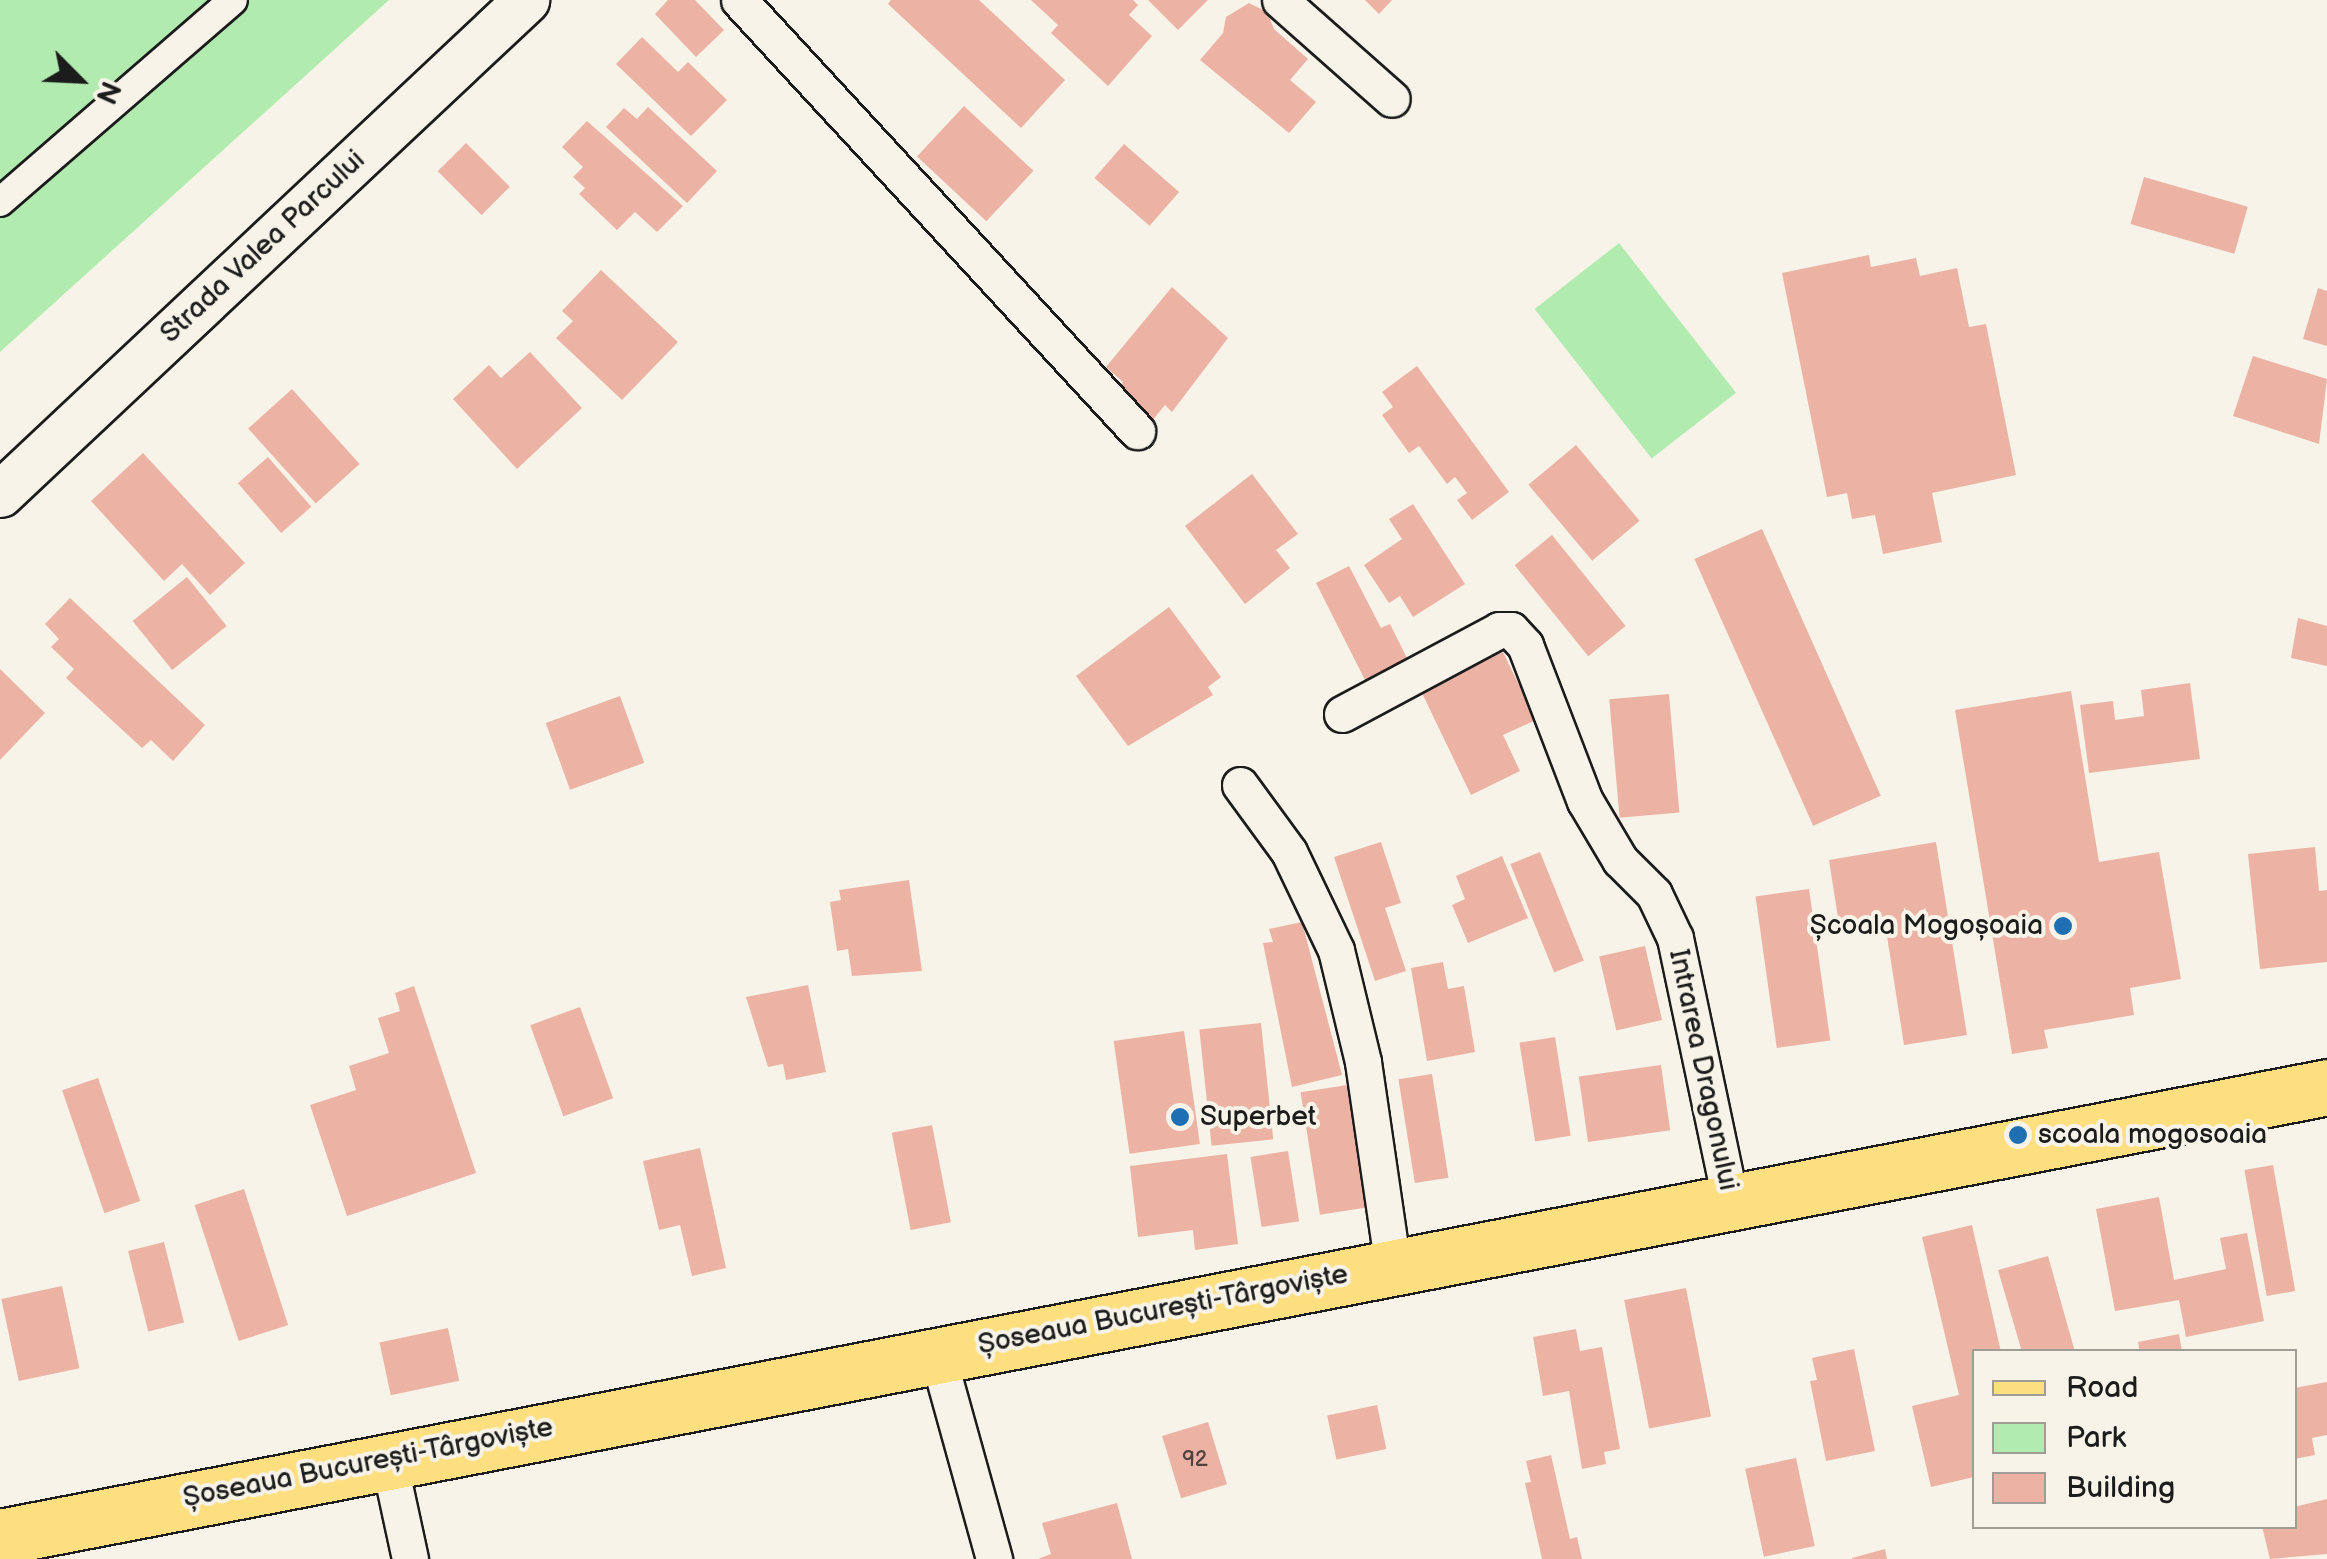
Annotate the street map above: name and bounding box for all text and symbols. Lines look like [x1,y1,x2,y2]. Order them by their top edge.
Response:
north arrow [30,30,130,130]
text: N [89,76,127,109]
street label: Strada Valea Parcului [153,143,373,351]
place label: Școala Mogoșoaia [1810,909,2043,943]
marker: Școala Mogoșoaia [2052,915,2074,937]
street label: Intrarea Dragonului [1661,946,1745,1194]
place label: Superbet [1200,1100,1316,1134]
marker: Superbet [1169,1106,1191,1128]
place label: scoala mogosoaia [2038,1118,2267,1152]
marker: scoala mogosoaia [2007,1124,2029,1146]
street label: Șoseaua București-Târgoviște [975,1258,1351,1362]
legend [1972,1349,2297,1529]
text: Road [2066,1370,2139,1406]
street label: Șoseaua București-Târgoviște [180,1411,556,1515]
text: Park [2066,1420,2126,1456]
house number: 92 [1182,1447,1208,1473]
text: Building [2066,1470,2175,1506]

